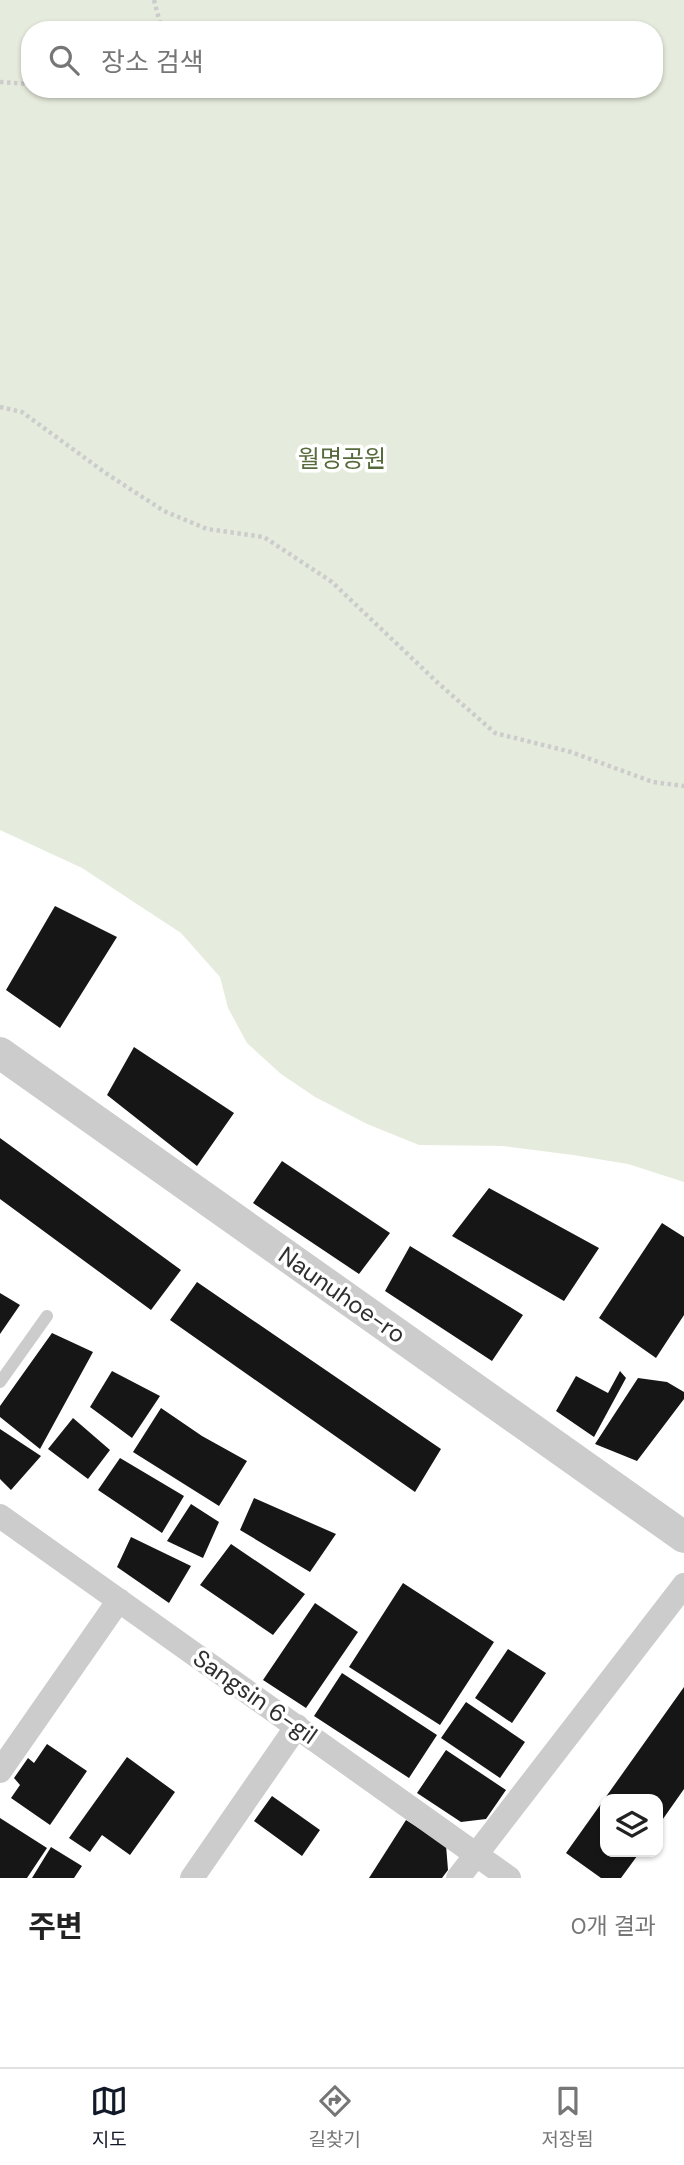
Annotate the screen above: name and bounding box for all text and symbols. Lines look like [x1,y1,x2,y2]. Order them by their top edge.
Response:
search box [21,21,663,98]
icon: search [45,41,83,79]
text: 장소 검색 [101,45,204,79]
park label: 월명공원 [298,443,386,474]
street label: Naunuhoe-ro [273,1239,412,1350]
street label: Sangsin 6-gil [187,1642,323,1751]
map controls [600,1794,663,1857]
button: layers [600,1794,663,1857]
text: 주변 [28,1907,83,1946]
text: 0개 결과 [571,1911,656,1941]
tab: 지도 [90,2082,128,2152]
tab: 길찾기 [309,2082,361,2152]
tab: 저장됨 [541,2082,594,2152]

